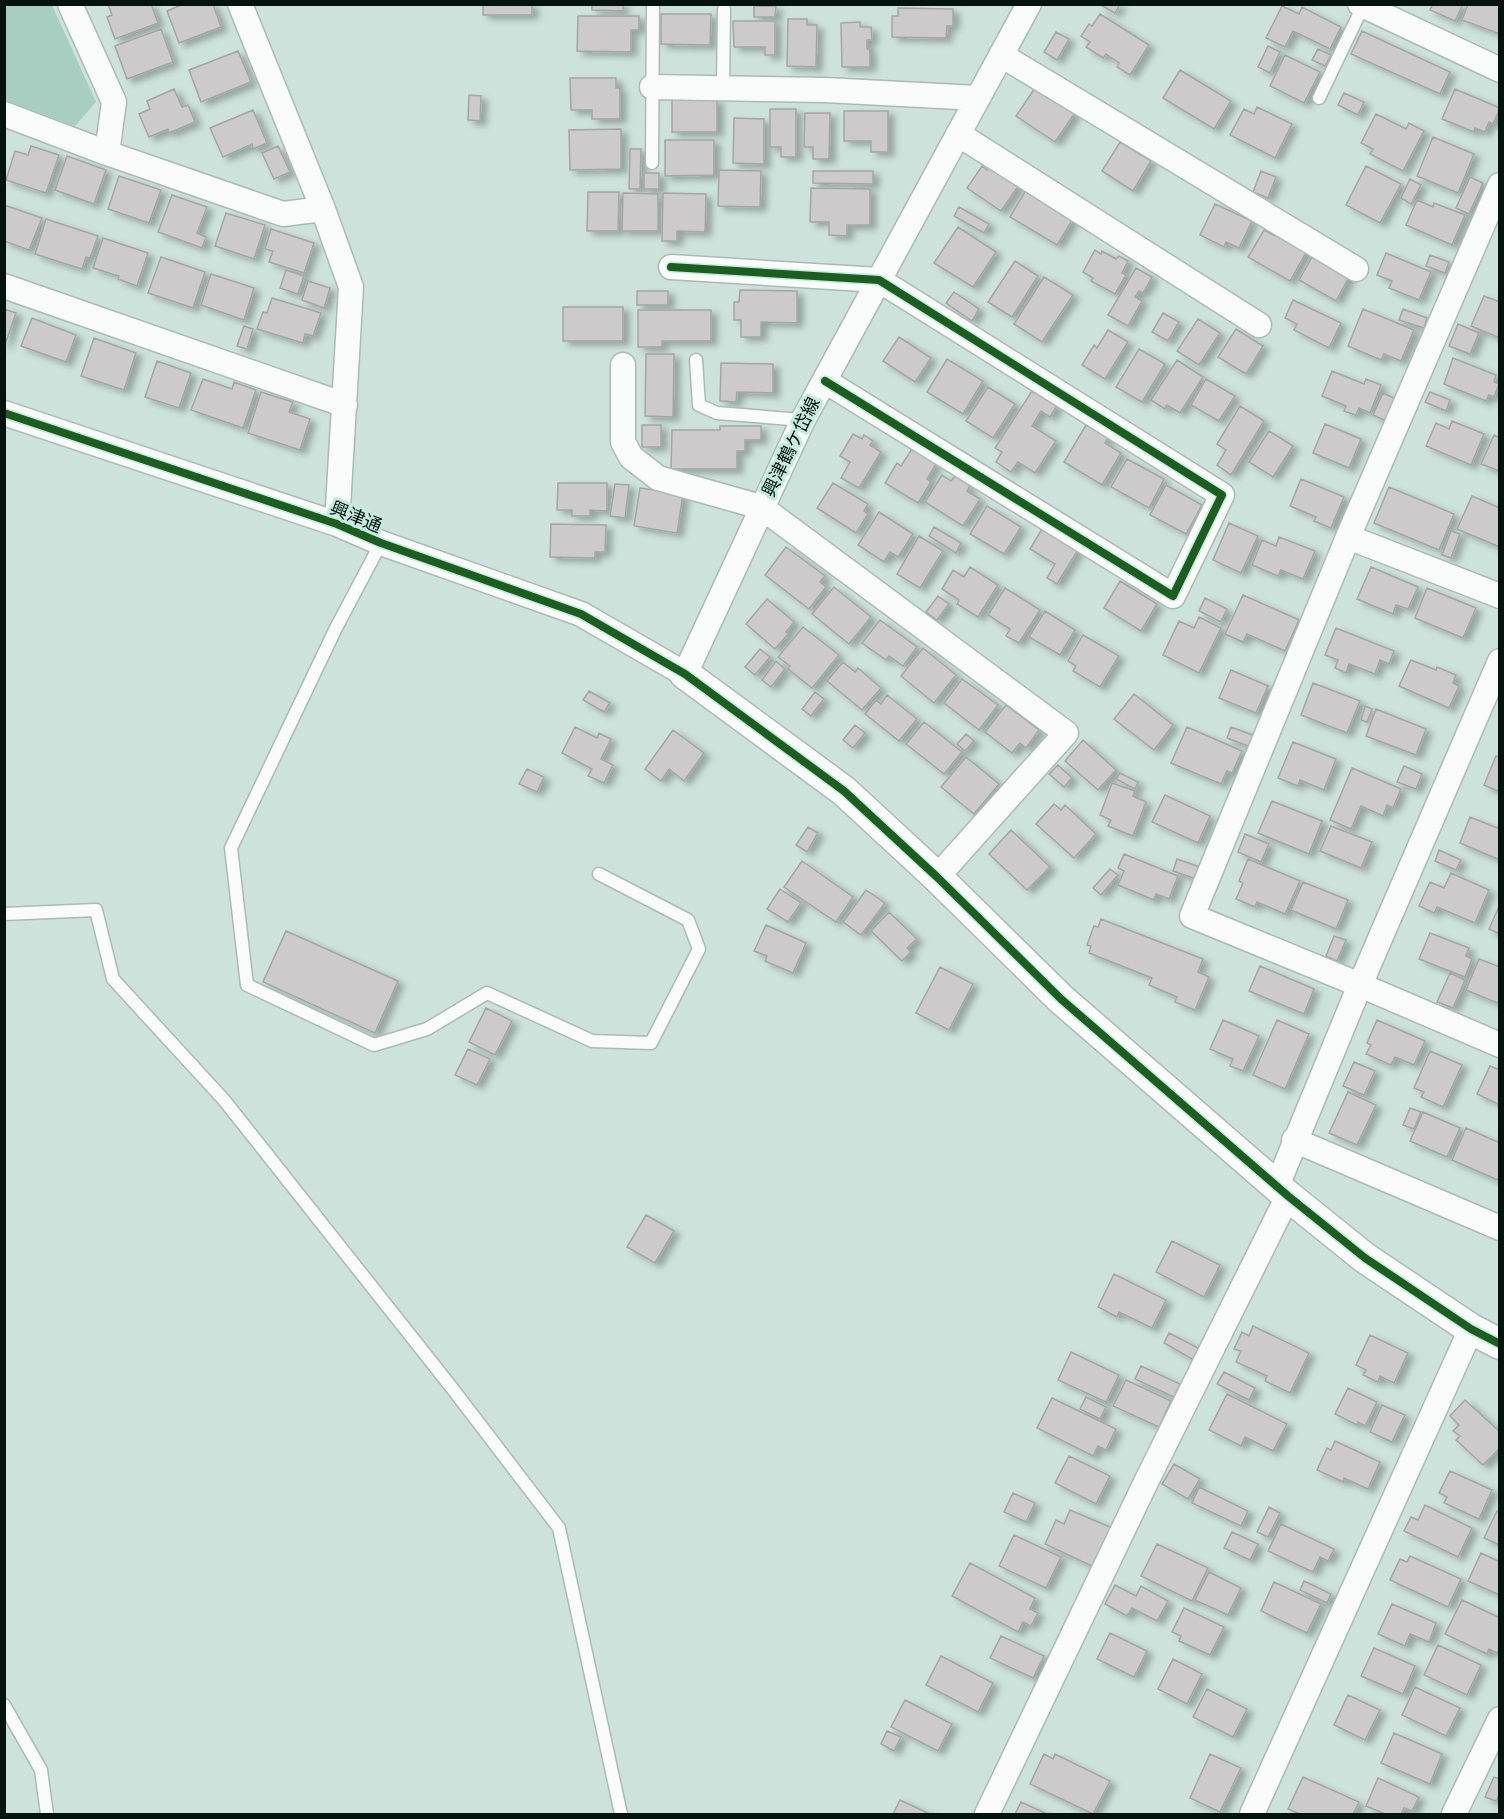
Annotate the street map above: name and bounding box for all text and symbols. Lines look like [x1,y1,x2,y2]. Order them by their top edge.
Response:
street label: 興津鶴ケ岱線 [754,392,825,501]
street label: 興津通 [326,493,387,538]

